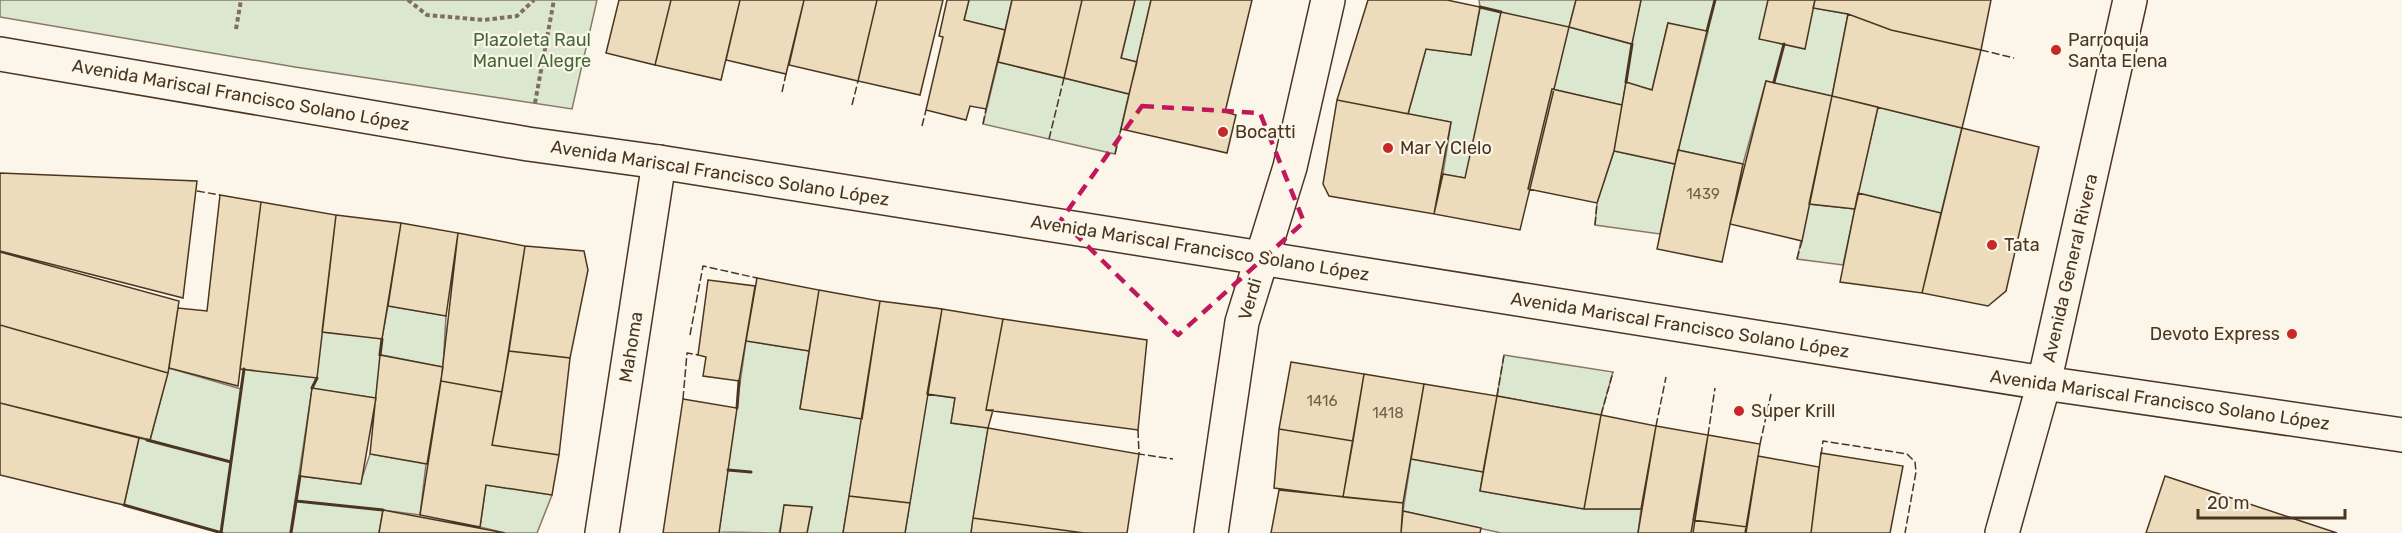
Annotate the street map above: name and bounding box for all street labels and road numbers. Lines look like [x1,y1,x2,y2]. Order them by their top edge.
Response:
street label: Avenida Mariscal Francisco Solano López [70,54,412,136]
street label: Avenida Mariscal Francisco Solano López [549,135,891,211]
street label: Avenida General Rivera [2038,172,2102,364]
street label: Avenida Mariscal Francisco Solano López [1029,210,1371,286]
street label: Verdi [1234,275,1266,323]
street label: Avenida Mariscal Francisco Solano López [1509,287,1851,363]
street label: Mahoma [615,310,647,384]
street label: Avenida Mariscal Francisco Solano López [1989,365,2331,435]

